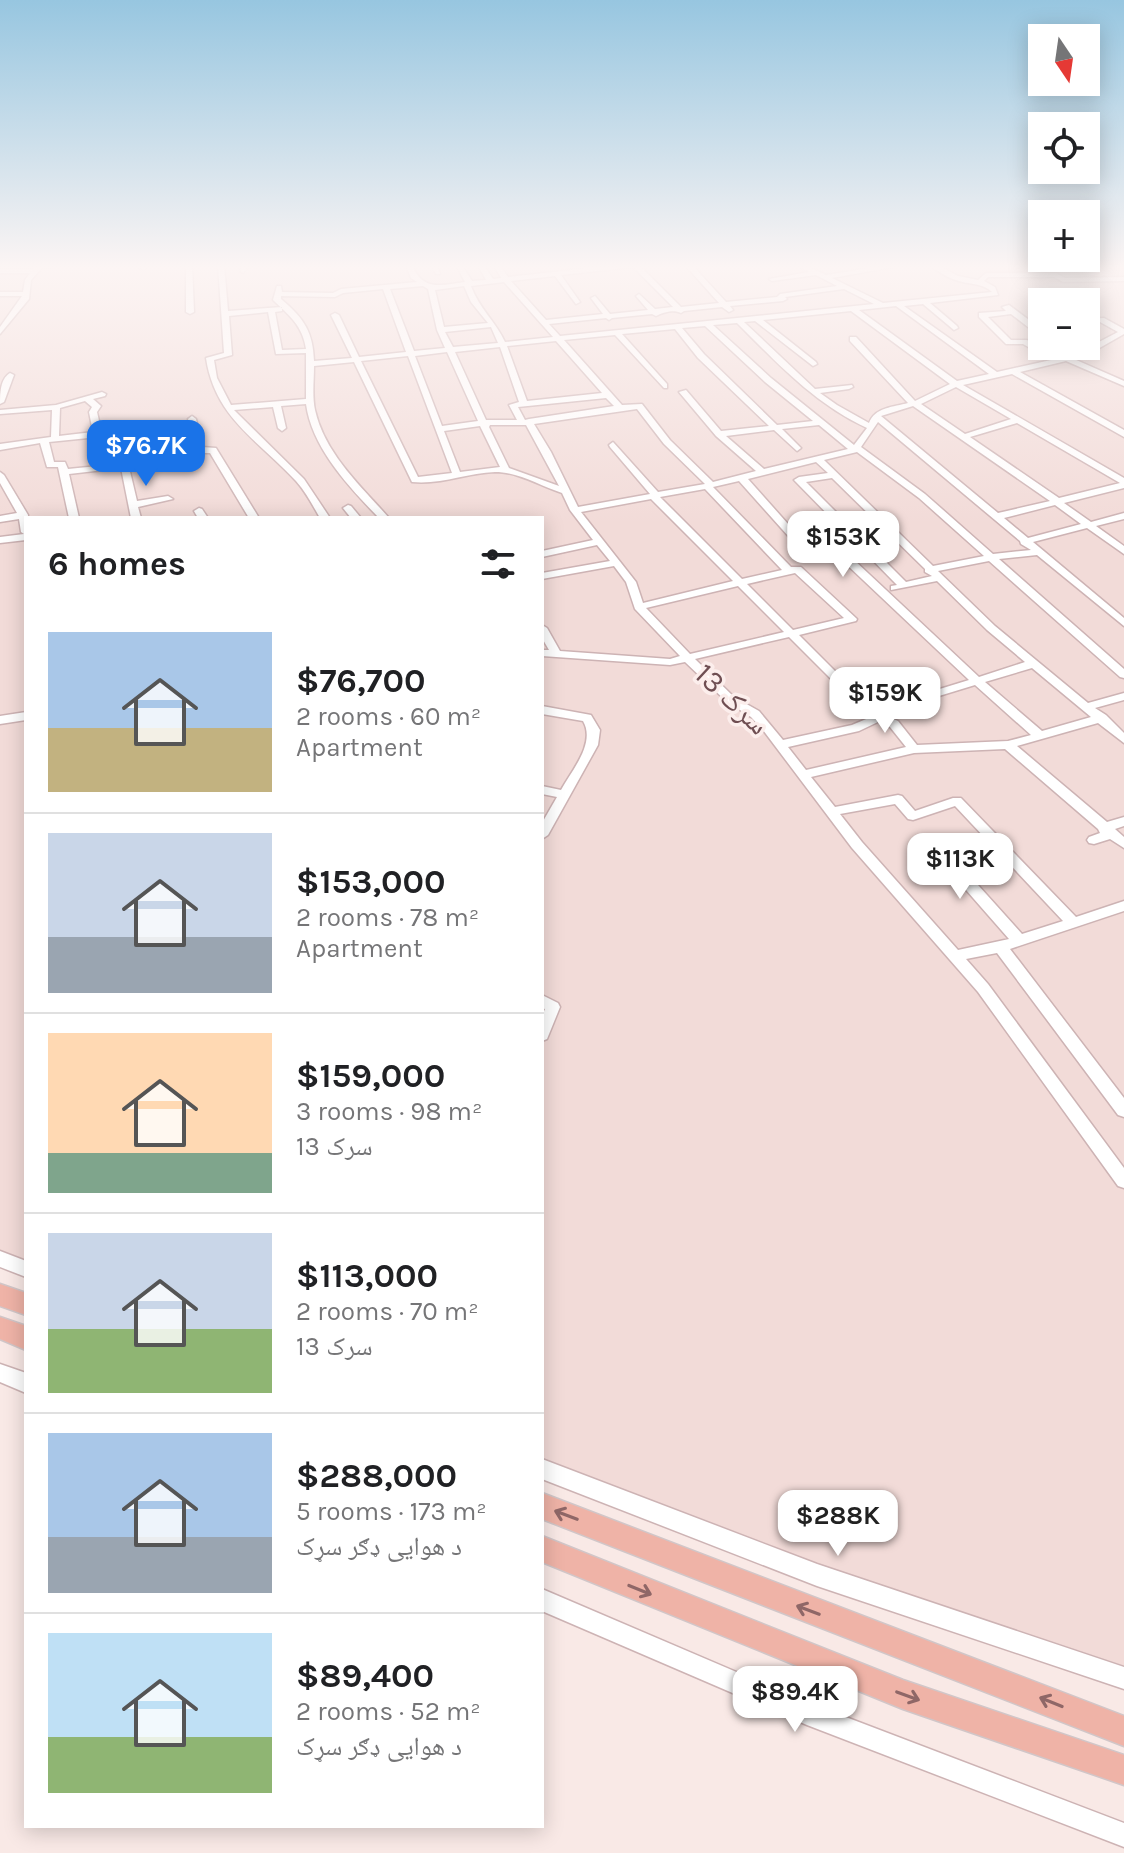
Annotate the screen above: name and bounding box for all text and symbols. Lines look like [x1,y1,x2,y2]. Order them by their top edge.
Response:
north arrow [1028,24,1100,96]
map controls [1028,24,1100,360]
button: locate [1028,112,1100,184]
button: + [1028,200,1100,272]
button: − [1028,288,1100,360]
pin: $76.7K [81,420,211,488]
text: $76.7K [105,430,187,461]
pin: $153K [787,511,899,579]
text: $153K [805,521,881,552]
icon: filters [476,542,520,586]
text: 6 homes [48,544,186,584]
street label: سرک 13 [687,656,777,742]
text: $76,700 [296,661,426,701]
icon: home [112,664,208,760]
pin: $159K [829,667,941,735]
text: $159K [847,677,923,708]
text: 2 rooms · 60 m² [296,701,481,732]
text: Apartment [296,732,423,763]
pin: $113K [904,833,1016,901]
text: $113K [925,843,995,874]
text: $153,000 [296,862,446,902]
icon: home [112,865,208,961]
text: 2 rooms · 78 m² [296,902,479,933]
text: Apartment [296,933,423,964]
text: $159,000 [296,1056,445,1096]
icon: home [112,1065,208,1161]
text: 3 rooms · 98 m² [296,1096,482,1127]
text: سرک 13 [296,1131,373,1162]
text: $113,000 [296,1256,438,1296]
icon: home [112,1265,208,1361]
text: 2 rooms · 70 m² [296,1296,479,1327]
text: سرک 13 [296,1331,373,1362]
text: $288,000 [296,1456,457,1496]
icon: home [112,1465,208,1561]
pin: $288K [782,1490,894,1558]
text: 5 rooms · 173 m² [296,1496,487,1527]
text: $288K [796,1500,880,1531]
one-way arrow [554,1507,579,1521]
text: د هوایی ډګر سړک [296,1531,462,1562]
one-way arrow [627,1583,652,1598]
one-way arrow [796,1602,821,1616]
text: $89,400 [296,1656,434,1696]
icon: home [112,1665,208,1761]
pin: $89.4K [730,1666,860,1734]
text: $89.4K [751,1676,839,1707]
one-way arrow [895,1689,920,1704]
one-way arrow [1039,1694,1064,1708]
text: 2 rooms · 52 m² [296,1696,481,1727]
text: د هوایی ډګر سړک [296,1731,462,1762]

